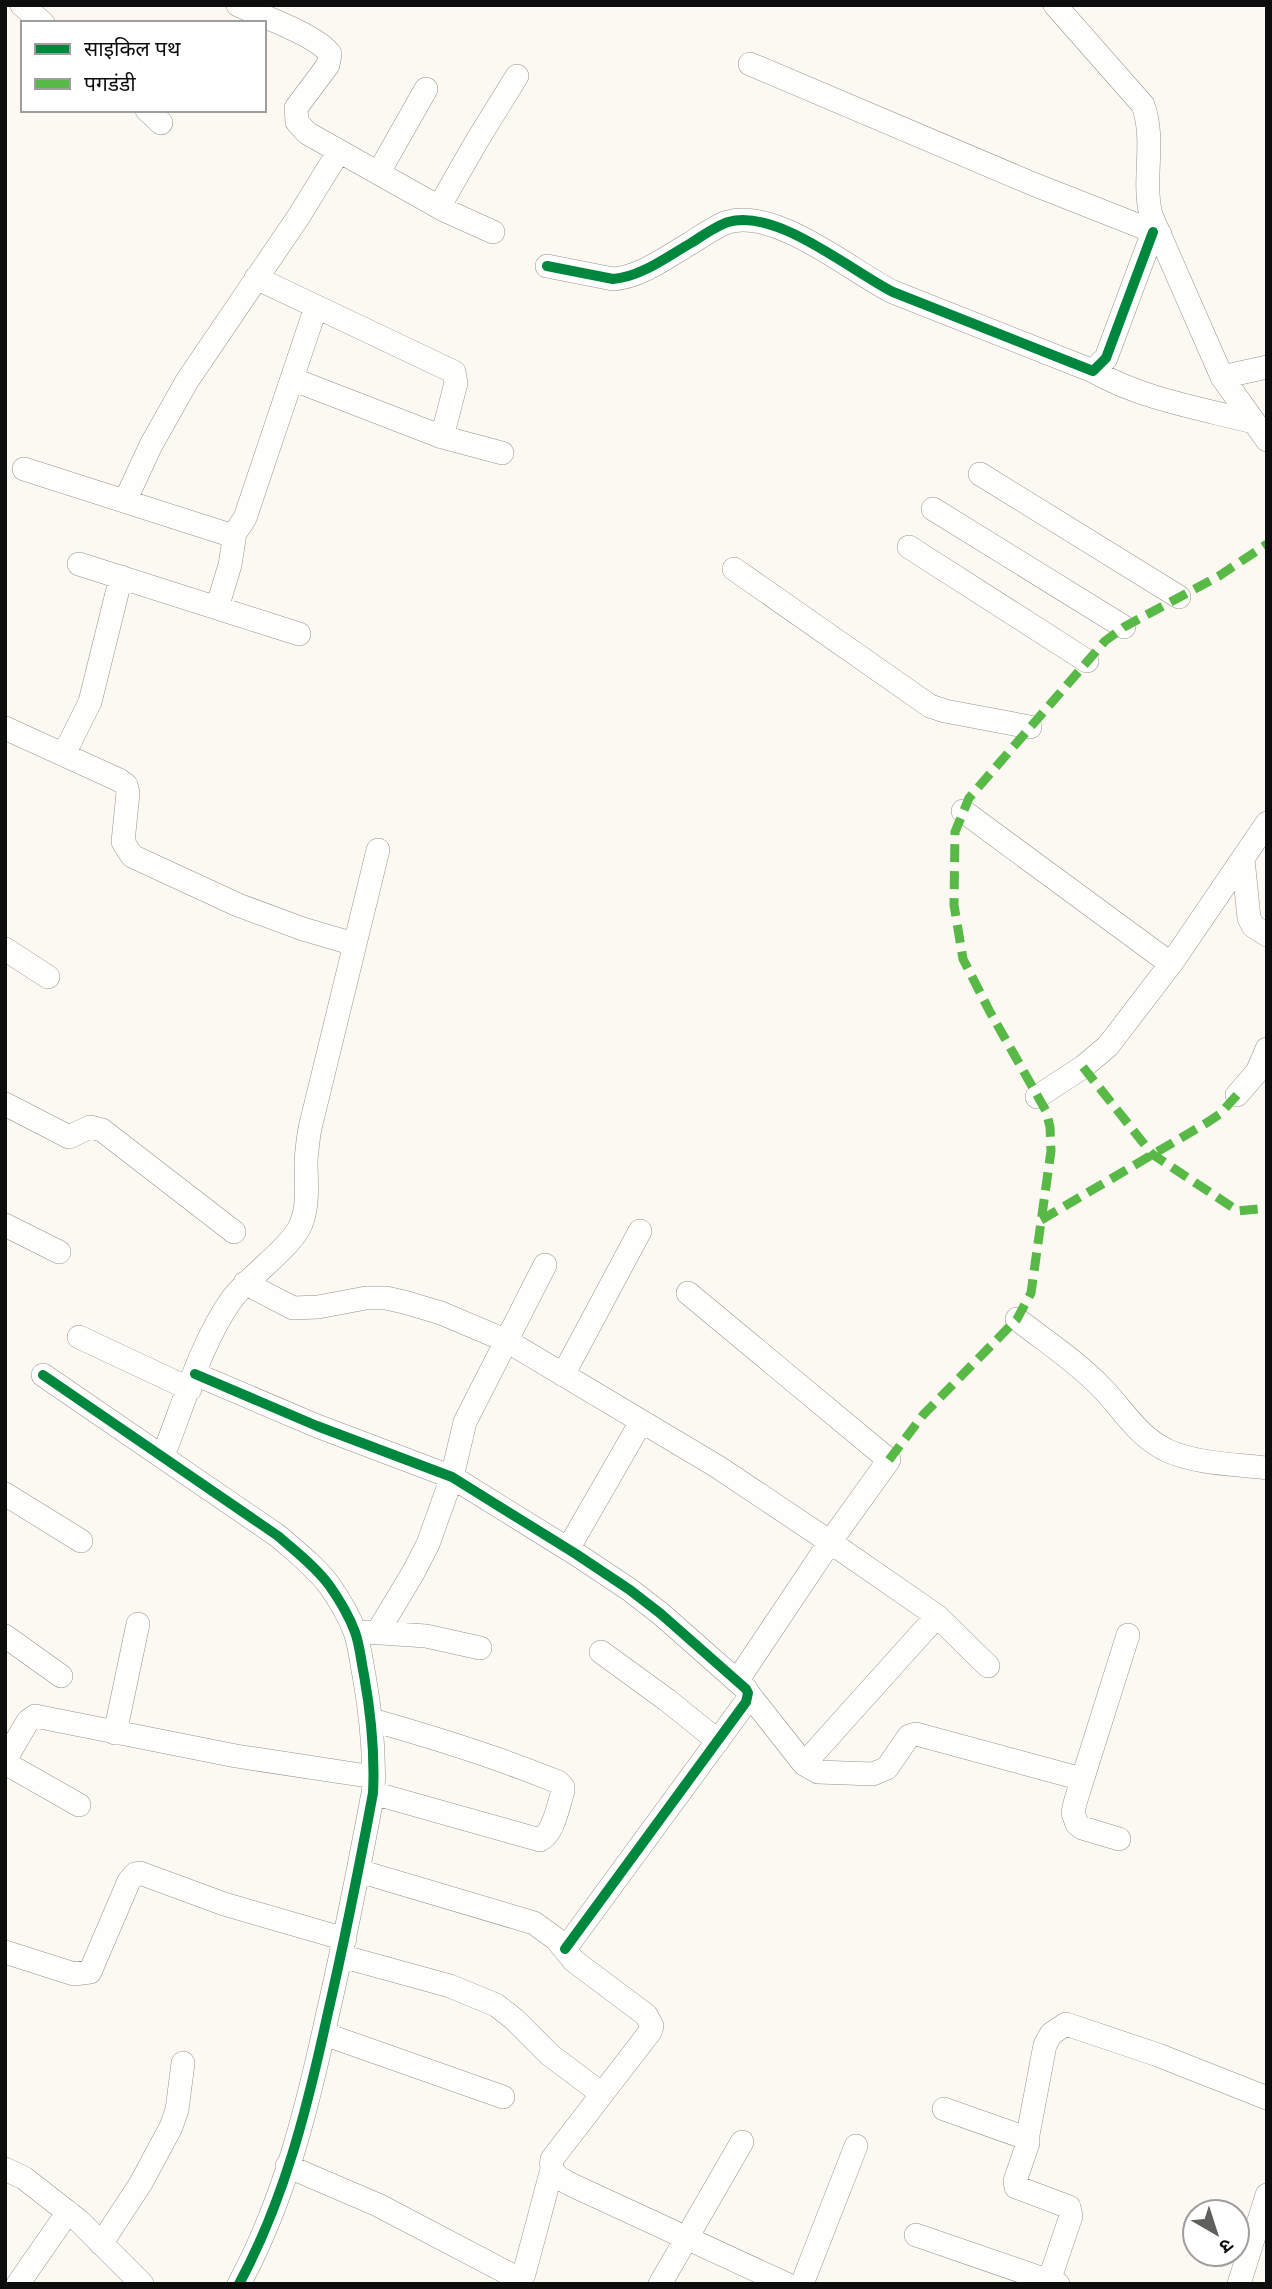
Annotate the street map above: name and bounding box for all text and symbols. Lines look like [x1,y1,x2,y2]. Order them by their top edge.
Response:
legend [21,21,266,112]
text: साइकिल पथ [84,37,181,61]
text: पगडंडी [84,72,136,96]
north arrow [1181,2198,1251,2268]
text: उ [1215,2234,1237,2258]

